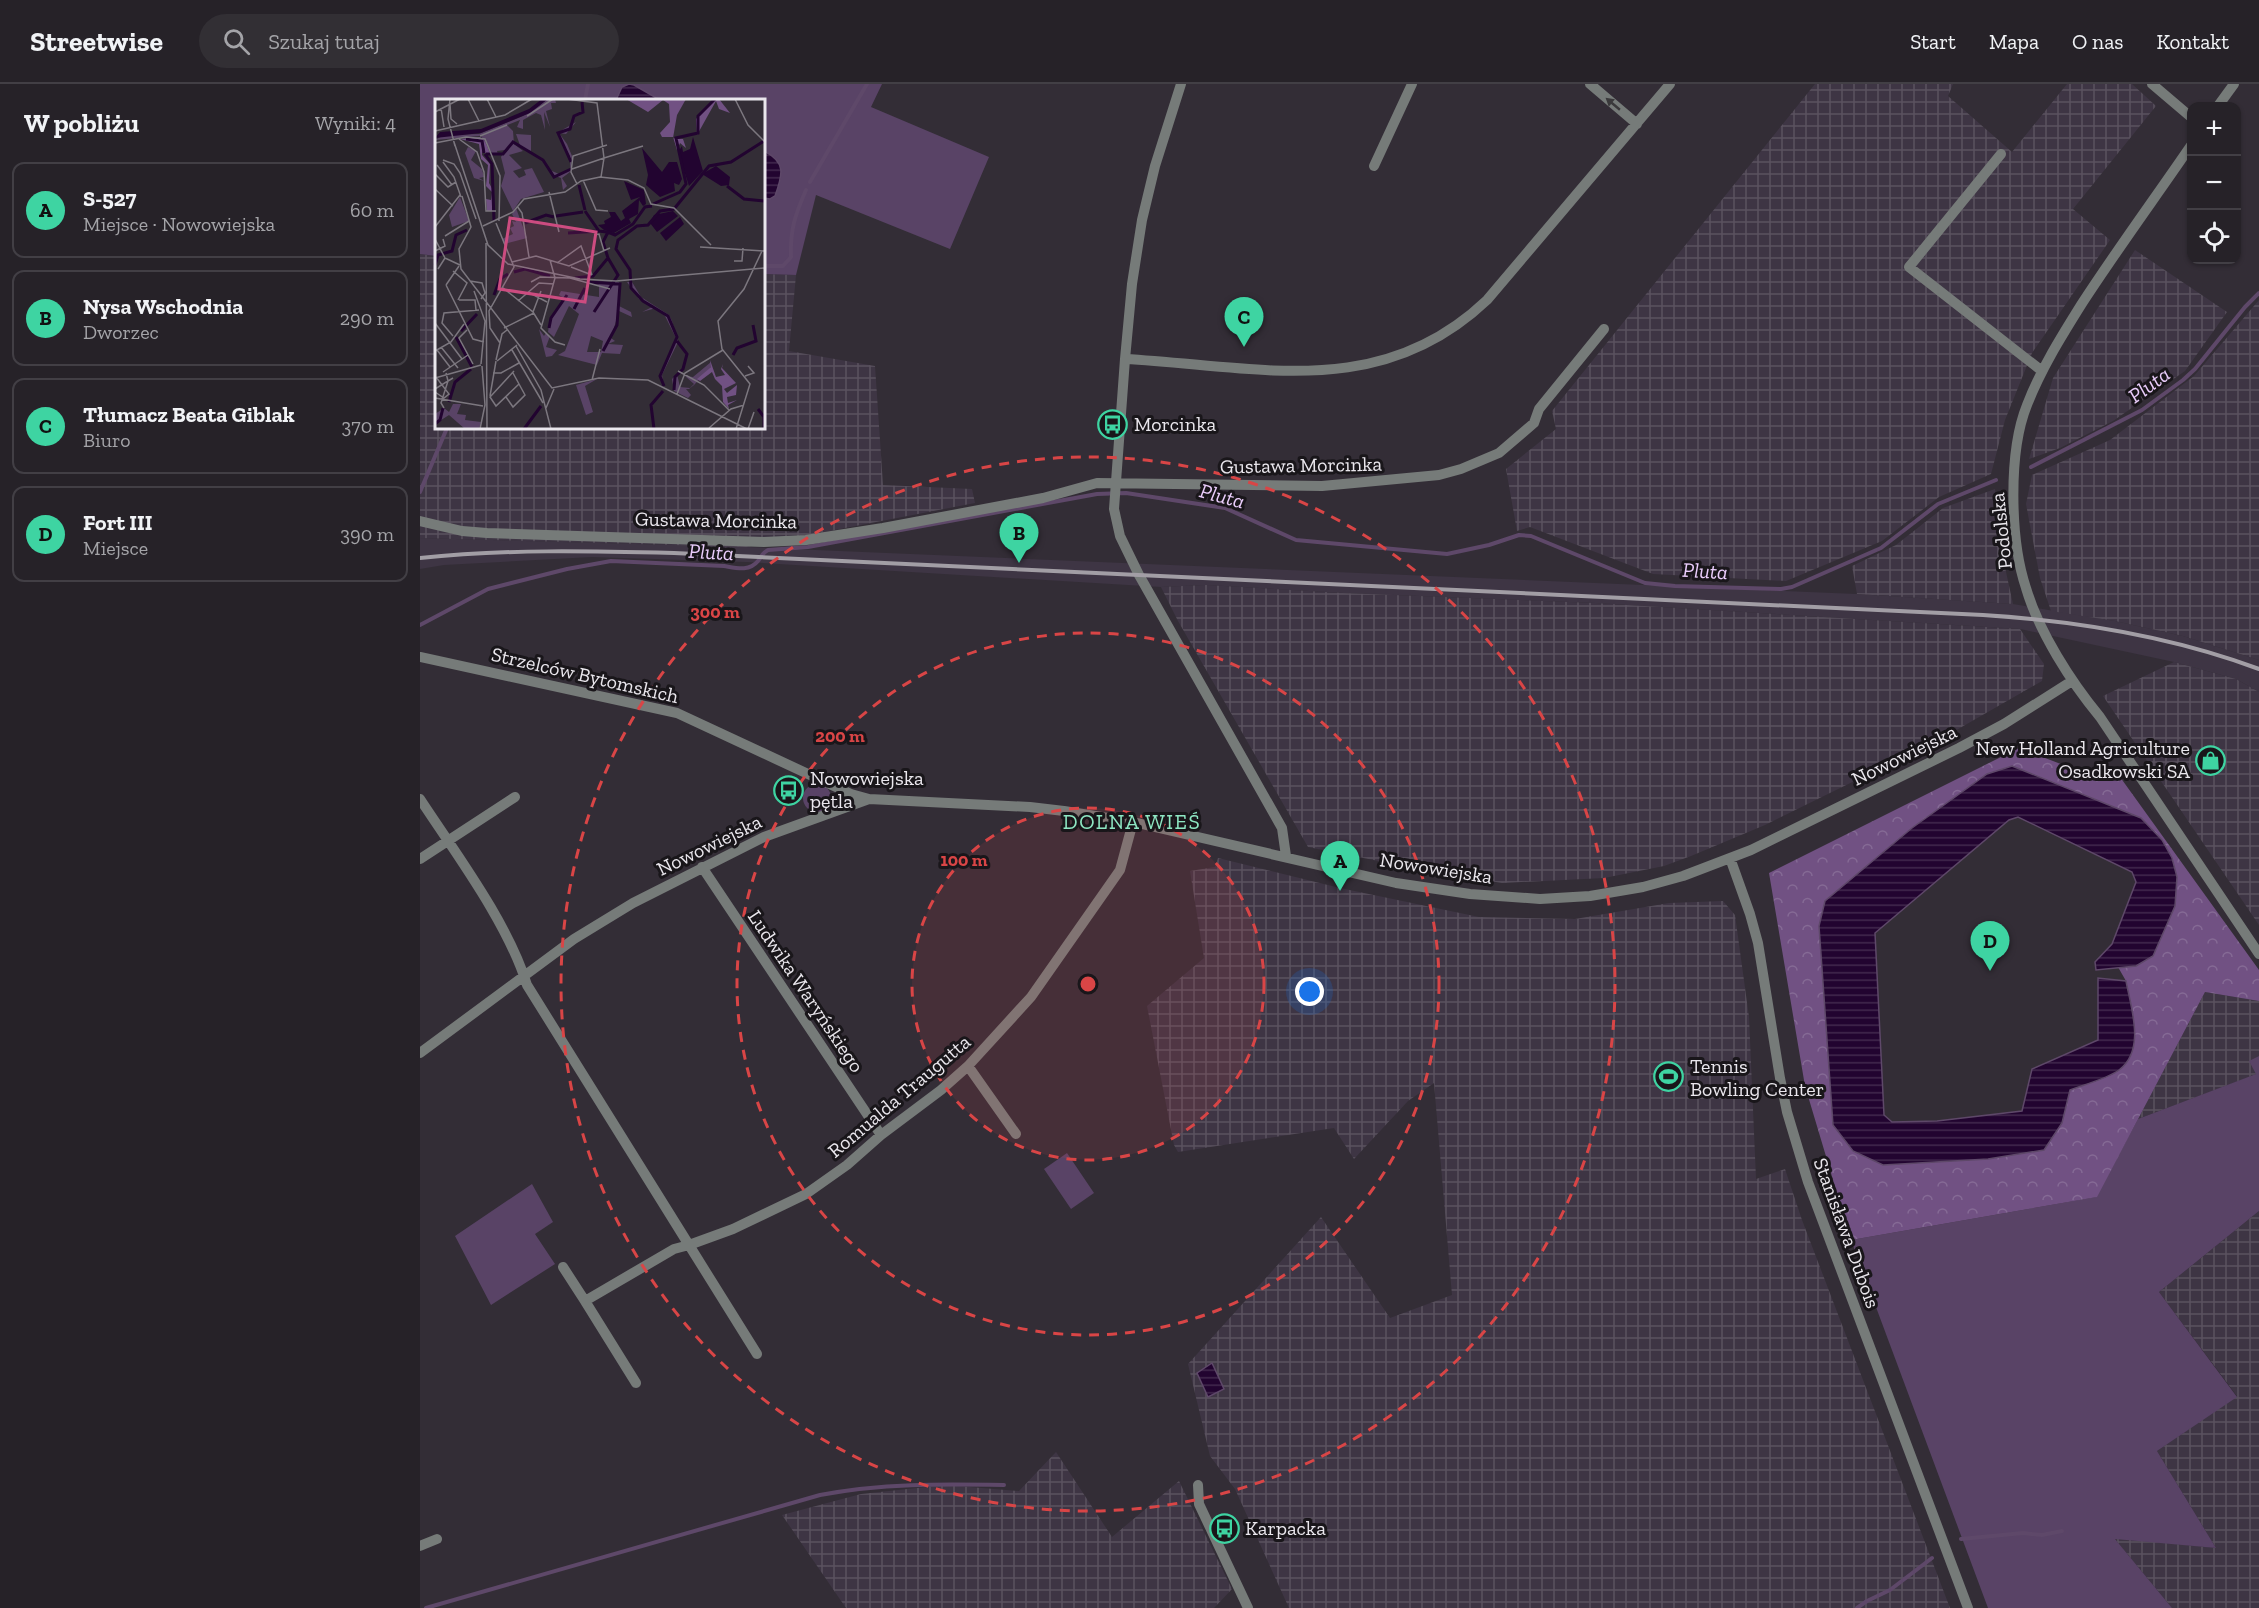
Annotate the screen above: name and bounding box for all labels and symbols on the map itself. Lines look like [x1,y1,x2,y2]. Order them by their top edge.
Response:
one-way arrow [1606,98,1621,111]
inset map [435,99,765,429]
pin: C [1224,298,1264,347]
water label: Pluta [2123,361,2174,408]
bus stop icon: Morcinka [1097,408,1129,440]
place label: Morcinka [1134,412,1217,436]
street label: Gustawa Morcinka [1220,452,1383,478]
water label: Pluta [1197,478,1247,513]
street label: Podolska [1985,491,2017,570]
street label: Gustawa Morcinka [635,507,798,533]
pin: B [1000,514,1038,563]
water label: Pluta [688,538,734,565]
water label: Pluta [1682,557,1728,584]
text: 300 m [690,601,740,623]
street label: Strzelców Bytomskich [489,642,682,708]
street label: Nowowiejska [1848,719,1961,791]
text: 200 m [815,725,865,747]
place label: New Holland Agriculture Osadkowski SA [1976,736,2191,783]
shop icon: New Holland Agriculture Osadkowski SA [2195,744,2227,776]
place label: Nowowiejska pętla [810,766,924,813]
bus stop icon: Nowowiejska pętla [773,774,805,806]
street label: Nowowiejska [653,809,766,881]
district label: DOLNA WIEŚ [1063,809,1201,834]
pin: A [1320,842,1360,891]
street label: Nowowiejska [1378,847,1494,889]
text: 100 m [940,849,988,871]
street label: Ludwika Waryńskiego [743,905,869,1077]
pin: D [1970,922,2010,971]
centre of rings [1078,974,1098,994]
your location [1295,977,1324,1006]
street label: Romualda Traugutta [823,1029,975,1163]
place label: Tennis Bowling Center [1690,1054,1824,1101]
sports icon: Tennis Bowling Center [1653,1061,1685,1093]
street label: Stanisława Dubois [1809,1154,1885,1312]
bus stop icon: Karpacka [1208,1512,1240,1544]
place label: Karpacka [1245,1516,1326,1540]

